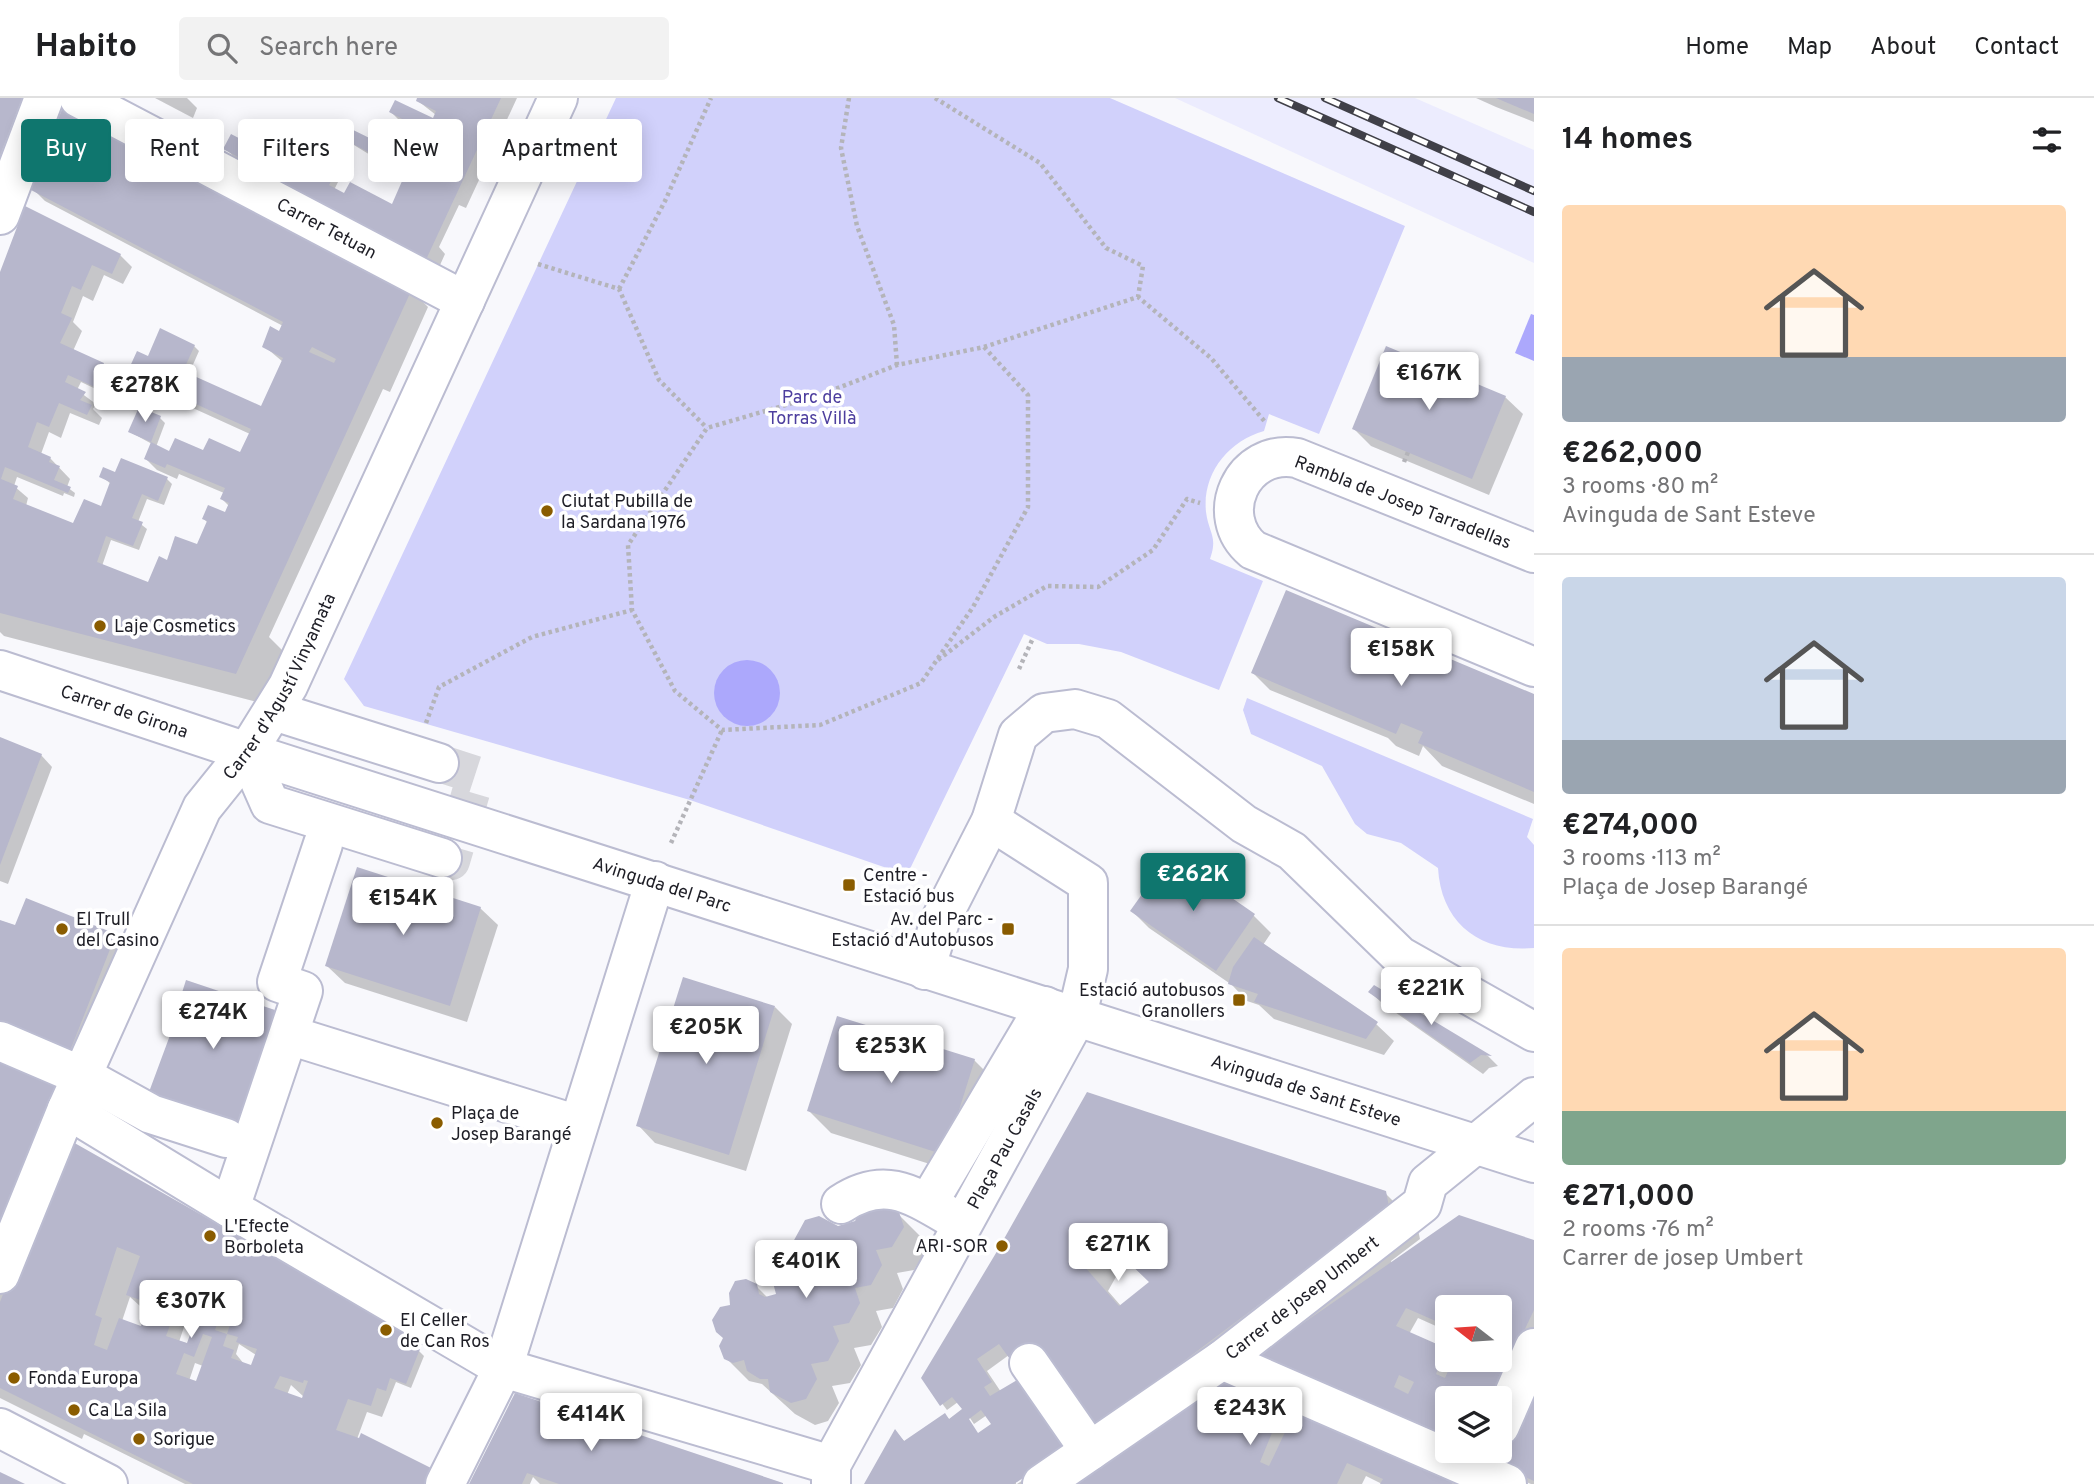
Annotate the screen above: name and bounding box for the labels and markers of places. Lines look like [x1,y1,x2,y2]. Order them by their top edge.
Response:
pin: €167K [1380,352,1478,412]
pin: €278K [96,364,194,424]
place label: Ciutat Pubilla de la Sardana 1976 [561,491,693,535]
marker: Ciutat Pubilla de la Sardana 1976 [539,503,555,519]
place label: Laje Cosmetics [114,616,236,639]
marker: Laje Cosmetics [92,618,108,634]
pin: €158K [1352,628,1450,688]
pin: €262K [1144,854,1242,913]
place label: Centre - Estació bus [863,865,955,909]
marker: Centre - Estació bus [841,877,857,893]
pin: €154K [354,878,452,937]
place label: El Trull del Casino [76,909,159,953]
place label: Av. del Parc - Estació d'Autobusos [831,909,994,953]
marker: El Trull del Casino [54,921,70,937]
marker: Av. del Parc - Estació d'Autobusos [1000,921,1016,937]
pin: €221K [1382,968,1480,1027]
place label: Estació autobusos Granollers [1079,980,1225,1024]
pin: €274K [164,992,262,1051]
marker: Estació autobusos Granollers [1231,992,1247,1008]
pin: €205K [657,1006,755,1066]
pin: €253K [842,1026,940,1085]
place label: Plaça de Josep Barangé [451,1103,571,1147]
marker: Plaça de Josep Barangé [429,1115,445,1131]
place label: L'Efecte Borboleta [224,1216,304,1260]
pin: €271K [1069,1224,1167,1283]
marker: L'Efecte Borboleta [202,1228,218,1244]
place label: ARI-SOR [916,1236,988,1259]
marker: ARI-SOR [994,1238,1010,1254]
pin: €401K [757,1240,855,1300]
pin: €307K [142,1280,240,1340]
place label: El Celler de Can Ros [400,1310,490,1354]
marker: El Celler de Can Ros [378,1322,394,1338]
place label: Fonda Europa [28,1368,138,1391]
marker: Fonda Europa [6,1370,22,1386]
pin: €243K [1201,1388,1299,1447]
pin: €414K [542,1394,640,1453]
place label: Ca La Sila [88,1400,167,1423]
marker: Ca La Sila [66,1402,82,1418]
place label: Sorigue [153,1429,215,1452]
marker: Sorigue [131,1431,147,1447]

